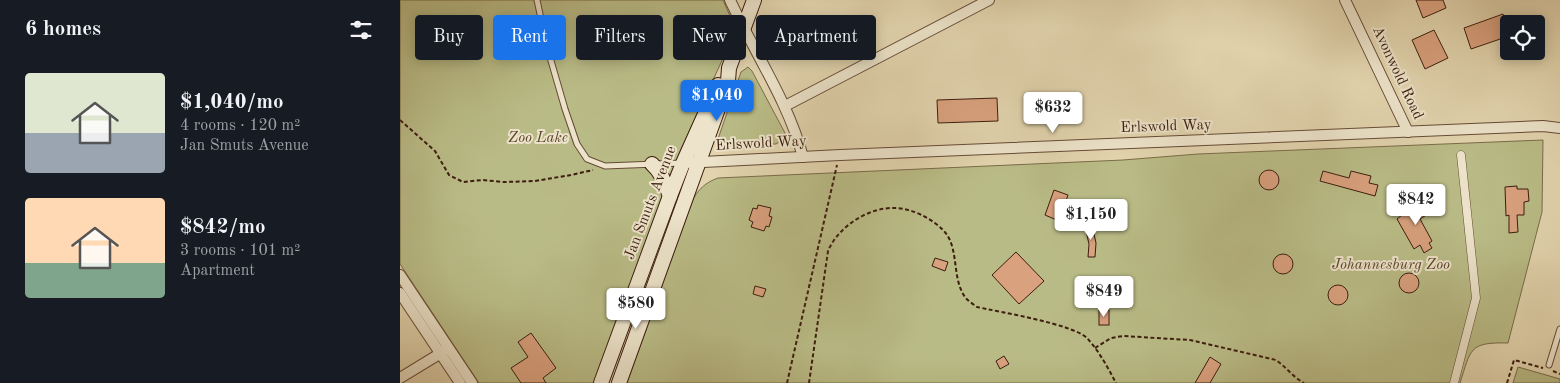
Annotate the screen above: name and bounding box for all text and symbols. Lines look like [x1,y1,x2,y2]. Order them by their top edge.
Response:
chip: Buy [415,15,483,60]
chip: Rent [493,15,566,60]
chip: Filters [576,15,663,60]
chip: New [673,15,746,60]
chip: Apartment [756,15,876,60]
map controls [1500,15,1545,60]
button: locate [1500,15,1545,60]
icon: filters [347,16,375,44]
text: 6 homes [25,19,101,40]
street label: Avonwold Road [1369,24,1425,122]
pin: $1,040 [676,80,758,122]
text: $1,040 [692,88,742,104]
text: $1,040/mo [180,92,284,113]
pin: $632 [1023,92,1083,134]
icon: home [65,93,125,153]
text: $632 [1034,100,1072,116]
text: 4 rooms · 120 m² [180,118,300,134]
street label: Erlswold Way [1120,118,1212,136]
park label: Zoo Lake [508,131,568,146]
street label: Erlswold Way [715,134,807,154]
text: Jan Smuts Avenue [180,138,309,154]
street label: Jan Smuts Avenue [622,144,680,262]
pin: $842 [1386,184,1446,226]
text: $842 [1397,192,1435,208]
pin: $1,150 [1050,198,1132,241]
text: $1,150 [1066,207,1116,223]
text: $842/mo [180,217,266,238]
icon: home [65,218,125,278]
text: 3 rooms · 101 m² [180,243,300,259]
park label: Johannesburg Zoo [1332,258,1450,273]
text: Apartment [180,263,255,279]
pin: $849 [1074,276,1134,318]
text: $849 [1085,284,1123,300]
pin: $580 [606,288,666,330]
text: $580 [617,296,655,312]

